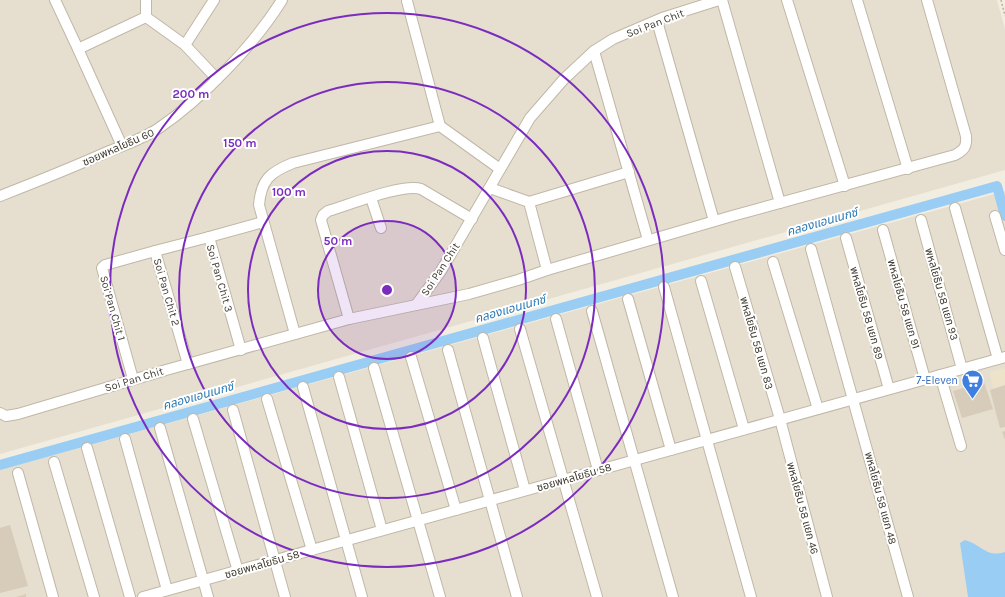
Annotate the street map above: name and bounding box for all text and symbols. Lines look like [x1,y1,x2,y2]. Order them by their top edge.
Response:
street label: Soi Pan Chit [624,7,686,40]
text: 200 m [173,87,209,101]
street label: ซอยพหลโยธิน 60 [80,126,156,169]
text: 150 m [223,136,257,150]
text: 100 m [272,185,306,199]
water label: คลองแอนเนกซ์ [785,205,861,239]
text: 50 m [324,234,353,248]
street label: Soi Pan Chit [418,240,462,298]
street label: Soi Pan Chit 3 [204,243,235,314]
street label: พหลโยธิน 58 แยก 93 [922,246,961,342]
street label: Soi Pan Chit 2 [151,257,182,327]
street label: พหลโยธิน 58 แยก 91 [885,258,923,350]
street label: พหลโยธิน 58 แยก 89 [847,265,886,361]
street label: Soi Pan Chit 1 [97,274,128,342]
centre of rings [380,283,394,297]
water label: คลองแอนเนกซ์ [473,292,549,326]
street label: พหลโยธิน 58 แยก 83 [737,295,776,391]
street label: Soi Pan Chit [103,364,165,395]
supermarket icon: 7-Eleven [960,367,986,400]
place label: 7-Eleven [916,374,958,387]
water label: คลองแอนเนกซ์ [161,379,237,413]
street label: พหลโยธิน 58 แยก 48 [862,450,899,546]
street label: ซอยพหลโยธิน 58 [535,461,613,494]
street label: พหลโยธิน 58 แยก 46 [784,461,821,556]
street label: ซอยพหลโยธิน 58 [223,548,301,581]

